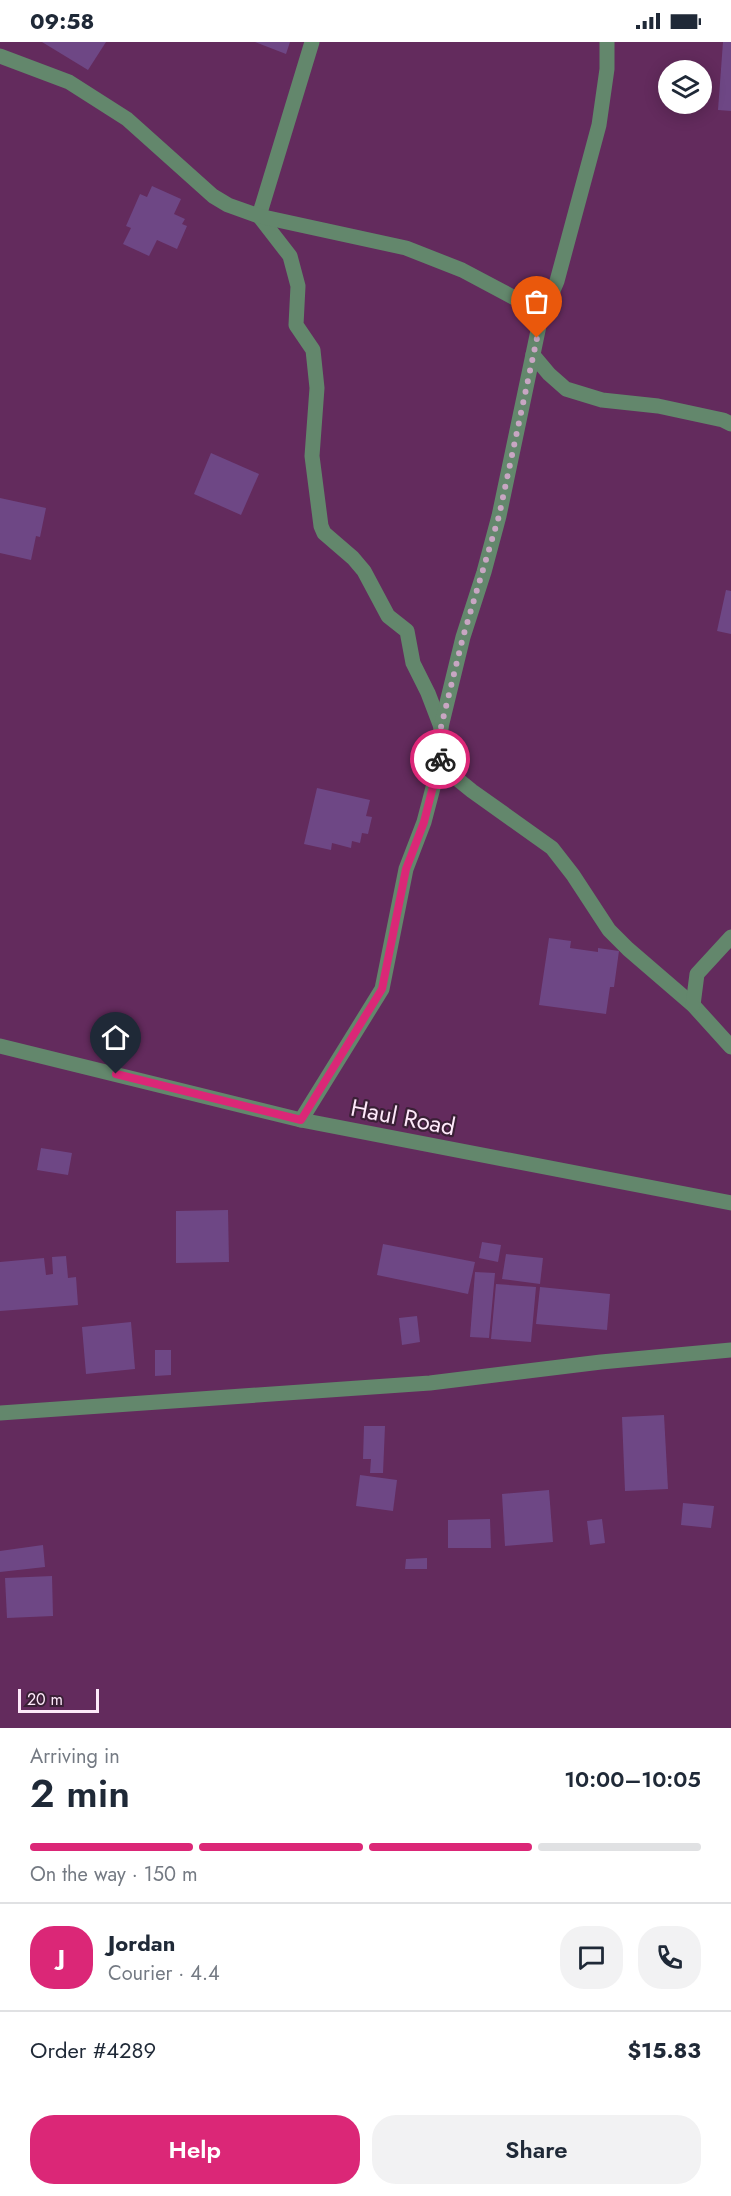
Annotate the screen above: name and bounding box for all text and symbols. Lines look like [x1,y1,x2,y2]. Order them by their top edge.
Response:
text: 09:58 [30,5,94,37]
map controls [658,60,712,114]
button: layers [658,60,712,114]
pin [511,276,562,338]
icon: bag [520,285,553,318]
courier [410,729,470,789]
icon: bike [424,743,457,776]
pin [90,1012,141,1074]
icon: home [99,1021,132,1054]
street label: Haul Road [348,1090,458,1144]
scale bar [18,1686,99,1714]
text: 20 m [27,1688,63,1711]
text: Arriving in [30,1742,120,1771]
text: 10:00–10:05 [564,1763,701,1795]
text: 2 min [30,1765,130,1822]
text: On the way · 150 m [30,1860,198,1889]
button: chat [560,1926,623,1989]
button: phone [638,1926,701,1989]
text: Jordan [108,1927,175,1959]
text: J [58,1941,65,1973]
text: Courier · 4.4 [108,1959,220,1988]
text: Order #4289 [30,2034,156,2066]
text: $15.83 [627,2034,701,2066]
button: Help [30,2115,360,2184]
button: Share [372,2115,701,2184]

